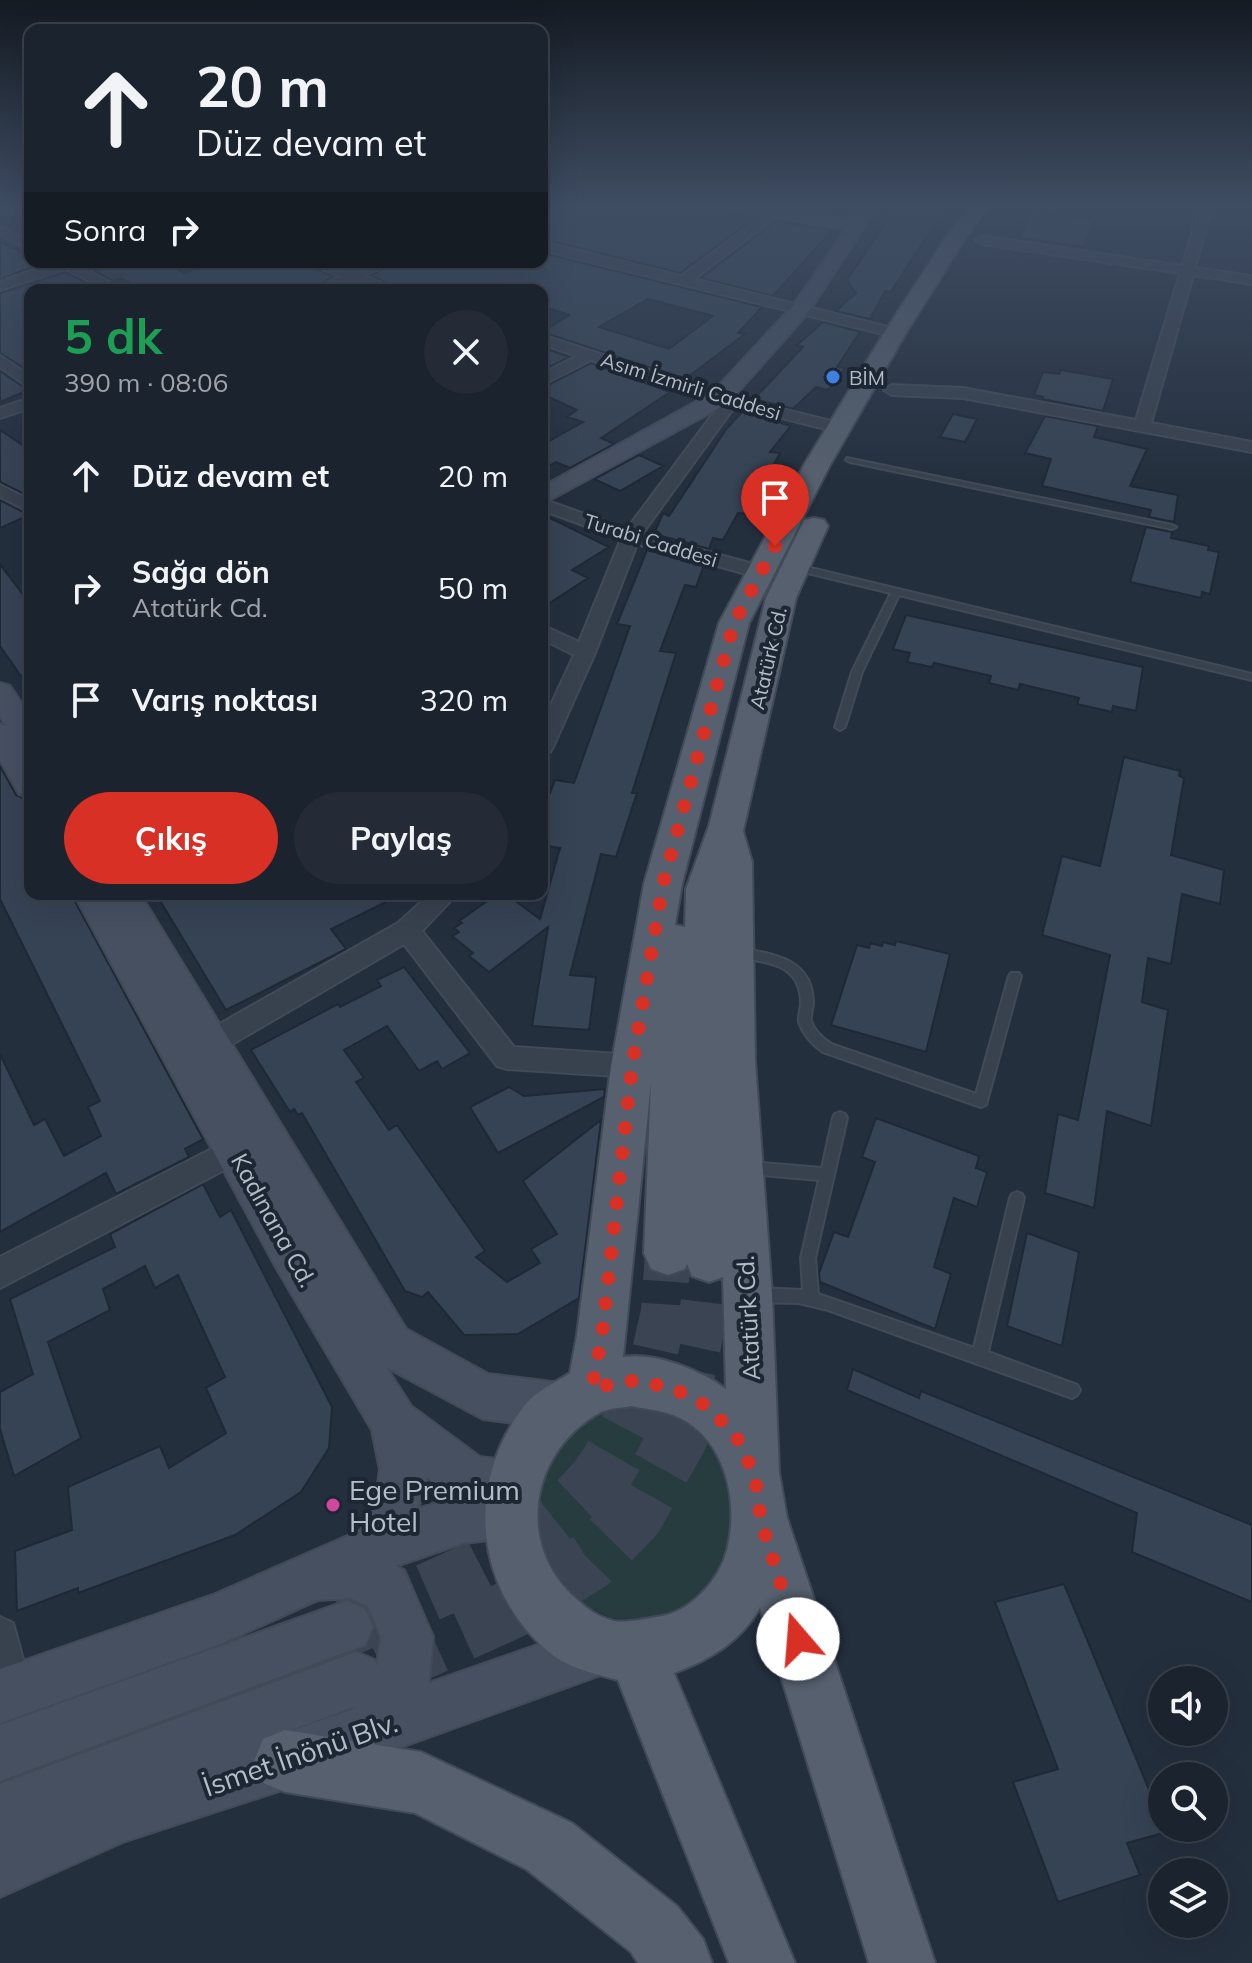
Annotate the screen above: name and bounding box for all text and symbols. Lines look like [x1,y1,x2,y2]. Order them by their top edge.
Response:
text: 20 m [196,51,329,121]
icon: ahead [64,56,168,160]
text: Düz devam et [196,120,426,165]
icon: right [162,208,206,252]
text: Sonra [64,211,146,249]
text: 5 dk [64,306,162,366]
button: close [424,310,508,394]
street label: Asım İzmirli Caddesi [598,347,784,425]
place label: BİM [849,365,885,390]
text: 390 m · 08:06 [64,366,228,399]
marker: BİM [824,368,842,386]
icon: ahead [64,454,108,498]
text: Düz devam et [132,457,329,495]
text: 20 m [438,457,508,495]
pin [741,464,809,546]
icon: arrive [753,476,797,520]
street label: Turabi Caddesi [581,508,721,572]
text: Sağa dön [132,553,270,591]
icon: right [64,566,108,610]
text: 50 m [438,569,508,607]
text: Atatürk Cd. [132,591,268,624]
street label: Atatürk Cd. [744,604,792,712]
icon: arrive [64,678,108,722]
text: Varış noktası [132,681,318,719]
text: 320 m [420,681,508,719]
button: Çıkış [64,792,278,884]
button: Paylaş [294,792,508,884]
street label: Kadınana Cd. [225,1148,323,1292]
street label: Atatürk Cd. [730,1255,766,1381]
place label: Ege Premium Hotel [349,1472,520,1539]
marker: Ege Premium Hotel [324,1496,342,1514]
position arrow [756,1597,840,1681]
map controls [1148,1666,1228,1938]
button: sound [1148,1666,1228,1746]
street label: İsmet İnönü Blv. [198,1704,402,1804]
button: search [1148,1762,1228,1842]
button: layers [1148,1858,1228,1938]

